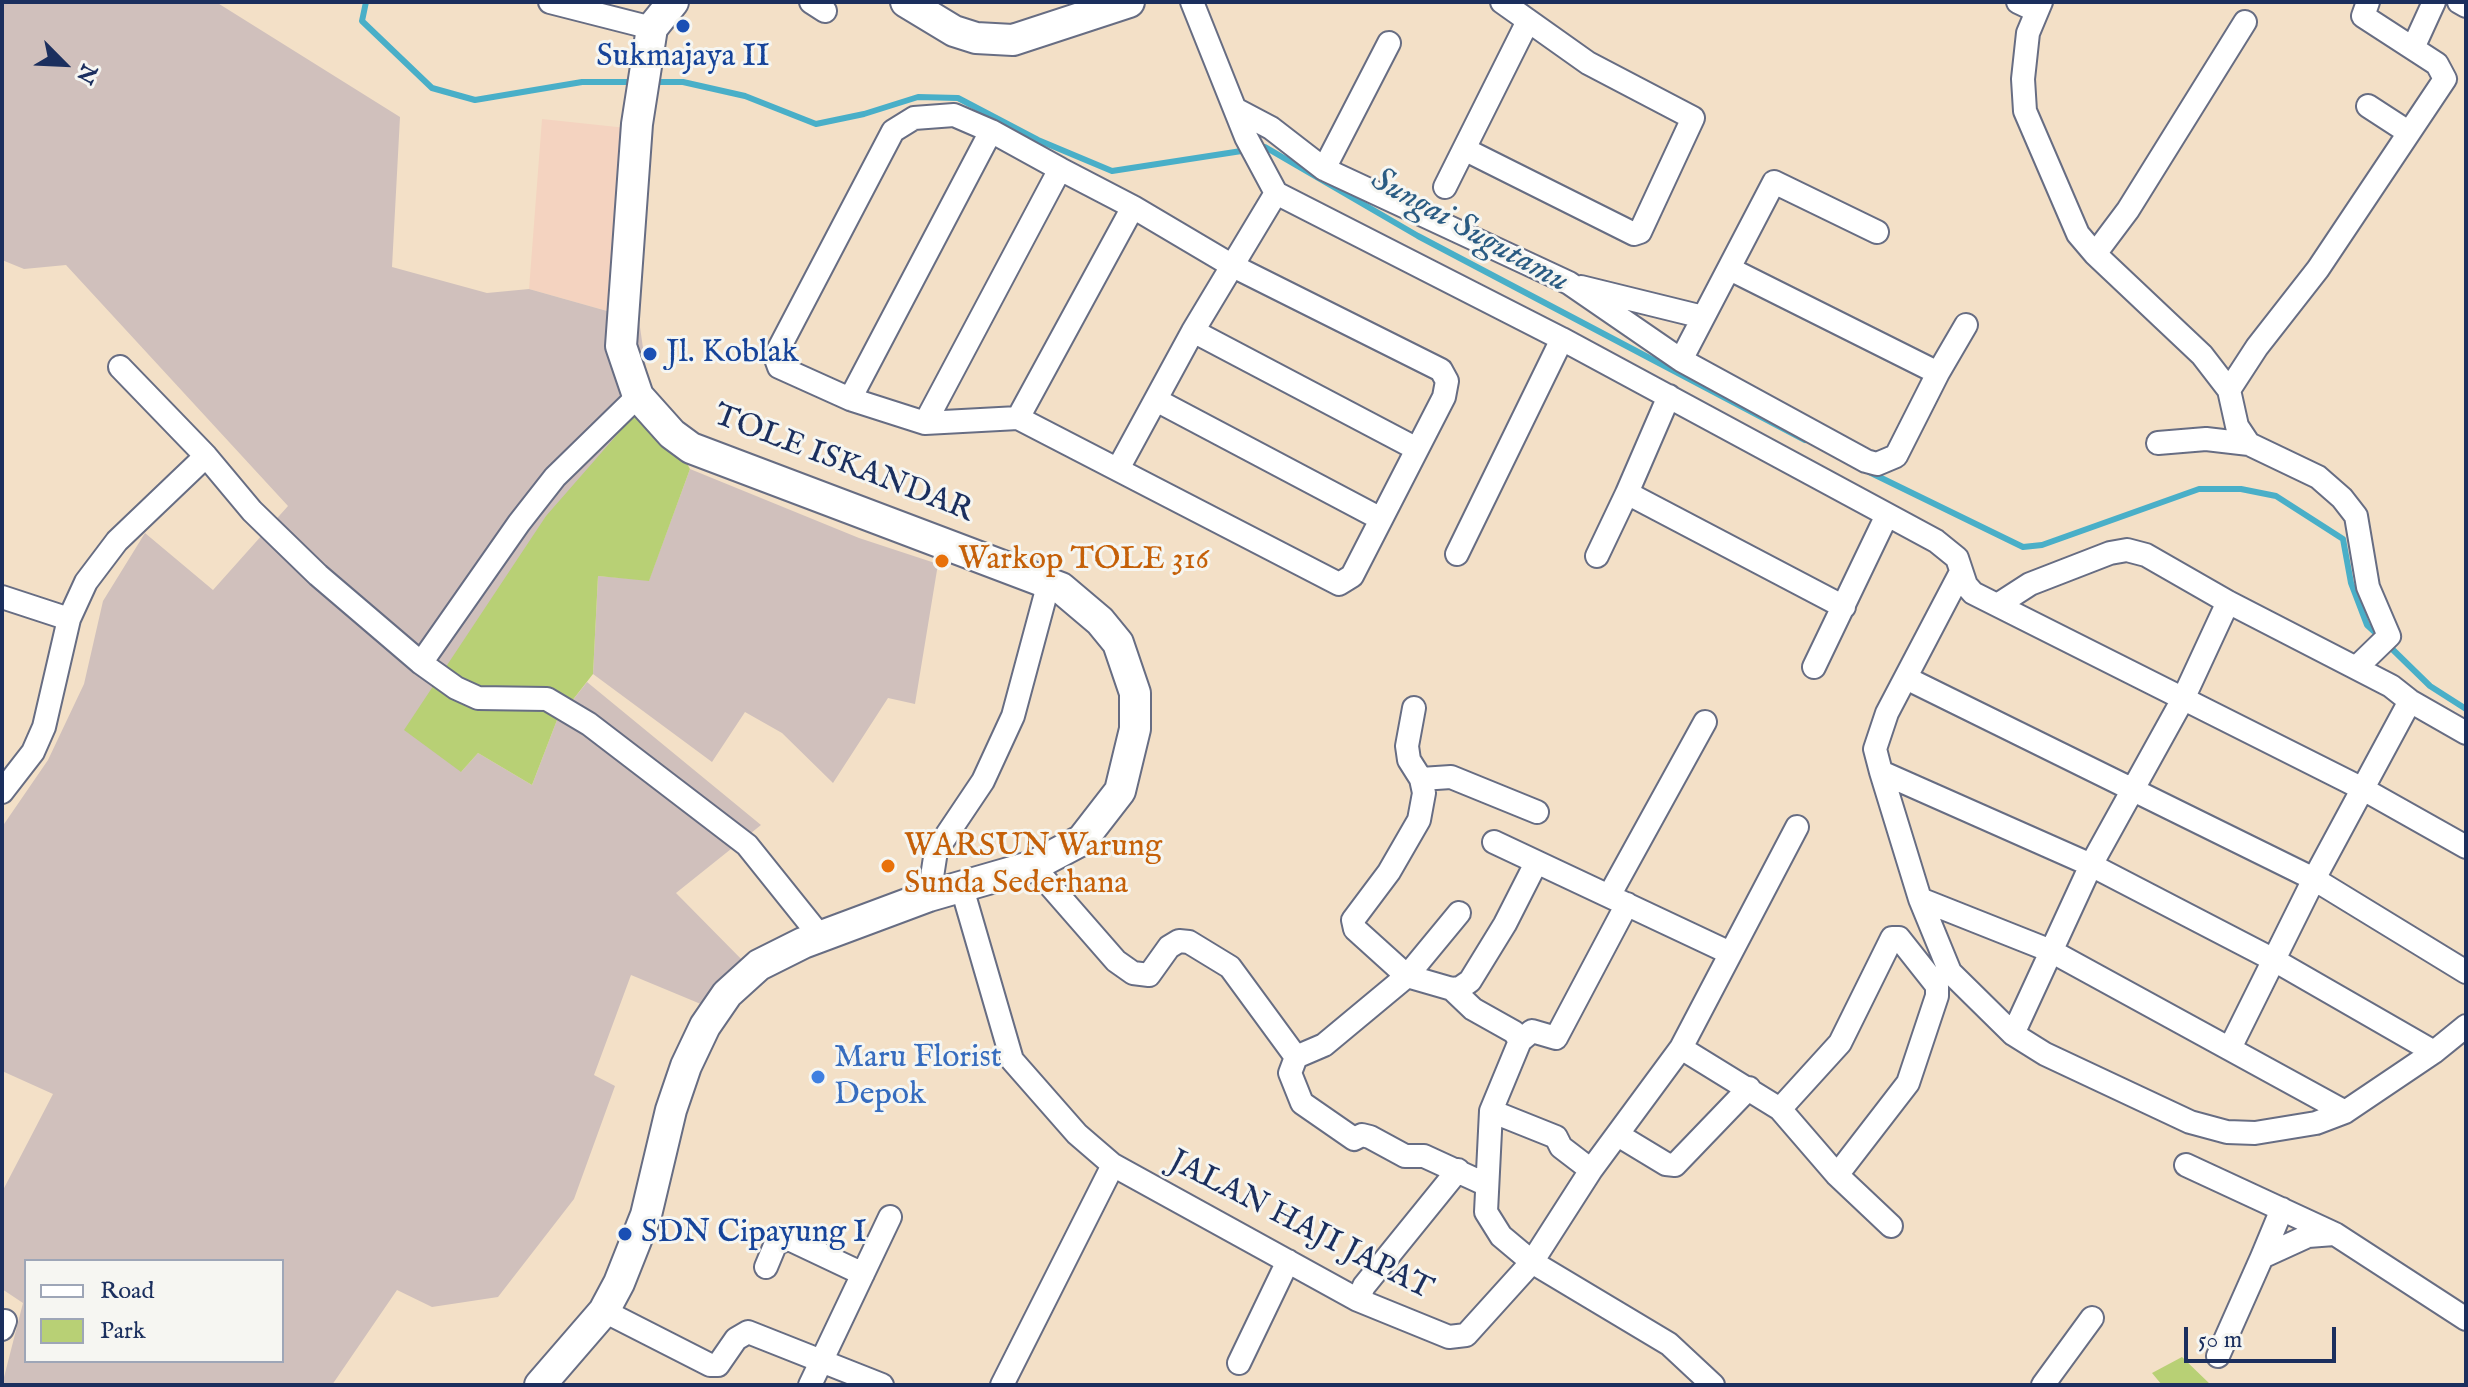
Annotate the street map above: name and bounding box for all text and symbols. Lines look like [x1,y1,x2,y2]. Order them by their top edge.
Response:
marker: Sukmajaya II [674,17,692,35]
north arrow [24,24,104,104]
place label: Sukmajaya II [596,39,770,77]
text: N [69,59,103,88]
water label: Sungai Sugutamu [1363,161,1575,303]
place label: Jl. Koblak [666,335,799,373]
marker: Jl. Koblak [641,345,659,363]
street label: TOLE ISKANDAR [708,398,978,532]
place label: Warkop TOLE 316 [958,542,1209,580]
marker: Warkop TOLE 316 [933,552,951,570]
place label: WARSUN Warung Sunda Sederhana [904,829,1162,904]
marker: WARSUN Warung Sunda Sederhana [879,857,897,875]
place label: Maru Florist Depok [834,1040,1002,1115]
marker: Maru Florist Depok [809,1068,827,1086]
street label: JALAN HAJI JAPAT [1162,1144,1438,1310]
place label: SDN Cipayung I [641,1215,867,1253]
marker: SDN Cipayung I [616,1225,634,1243]
legend [24,1259,284,1363]
text: Road [100,1276,154,1307]
scale bar [2188,1311,2340,1361]
text: Park [100,1316,146,1347]
text: 50 m [2198,1325,2242,1356]

